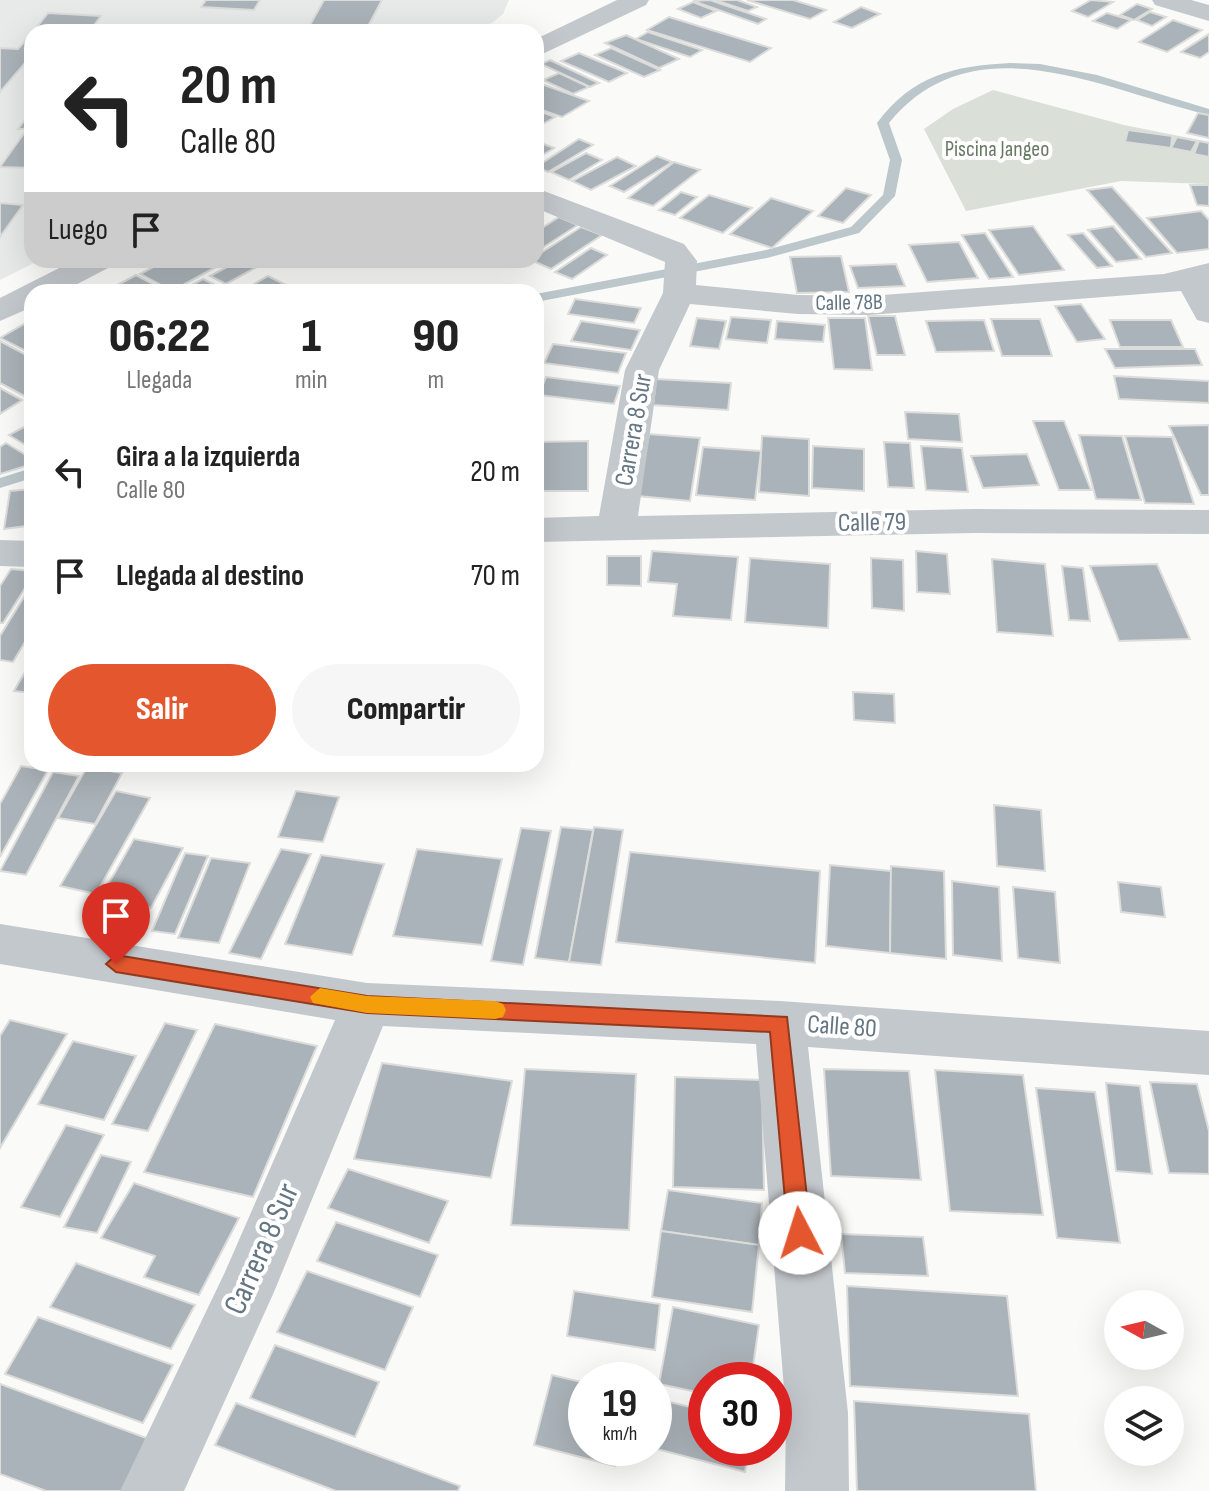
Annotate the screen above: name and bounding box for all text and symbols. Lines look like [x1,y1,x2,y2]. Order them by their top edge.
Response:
text: 20 m [180,53,277,120]
icon: left [48,56,152,160]
text: Calle 80 [180,121,276,164]
park label: Piscina Jangeo [945,136,1049,163]
icon: arrive [124,208,168,252]
text: Luego [48,212,108,248]
street label: Calle 78B [815,289,883,317]
text: 06:22 [109,308,210,365]
text: 1 [301,308,321,365]
text: 90 [412,308,459,365]
text: Llegada [127,365,192,396]
text: min [295,365,328,396]
text: m [427,365,444,396]
street label: Carrera 8 Sur [609,371,659,488]
text: Gira a la izquierda [116,439,300,475]
icon: left [48,450,92,494]
text: 20 m [470,454,520,490]
text: Calle 80 [116,475,185,506]
street label: Calle 79 [838,507,906,539]
icon: arrive [48,554,92,598]
text: Llegada al destino [116,558,304,594]
text: 70 m [471,558,520,594]
button: Salir [48,664,276,756]
button: Compartir [292,664,520,756]
pin [82,882,150,964]
icon: arrive [94,894,138,938]
street label: Calle 80 [806,1009,878,1045]
street label: Carrera 8 Sur [216,1177,308,1321]
position arrow [758,1191,842,1275]
north arrow [1104,1290,1184,1370]
map controls [1104,1290,1184,1466]
speed limit sign: 30 [688,1362,792,1466]
text: 19 [603,1380,637,1428]
button: layers [1104,1386,1184,1466]
text: km/h [603,1422,637,1446]

